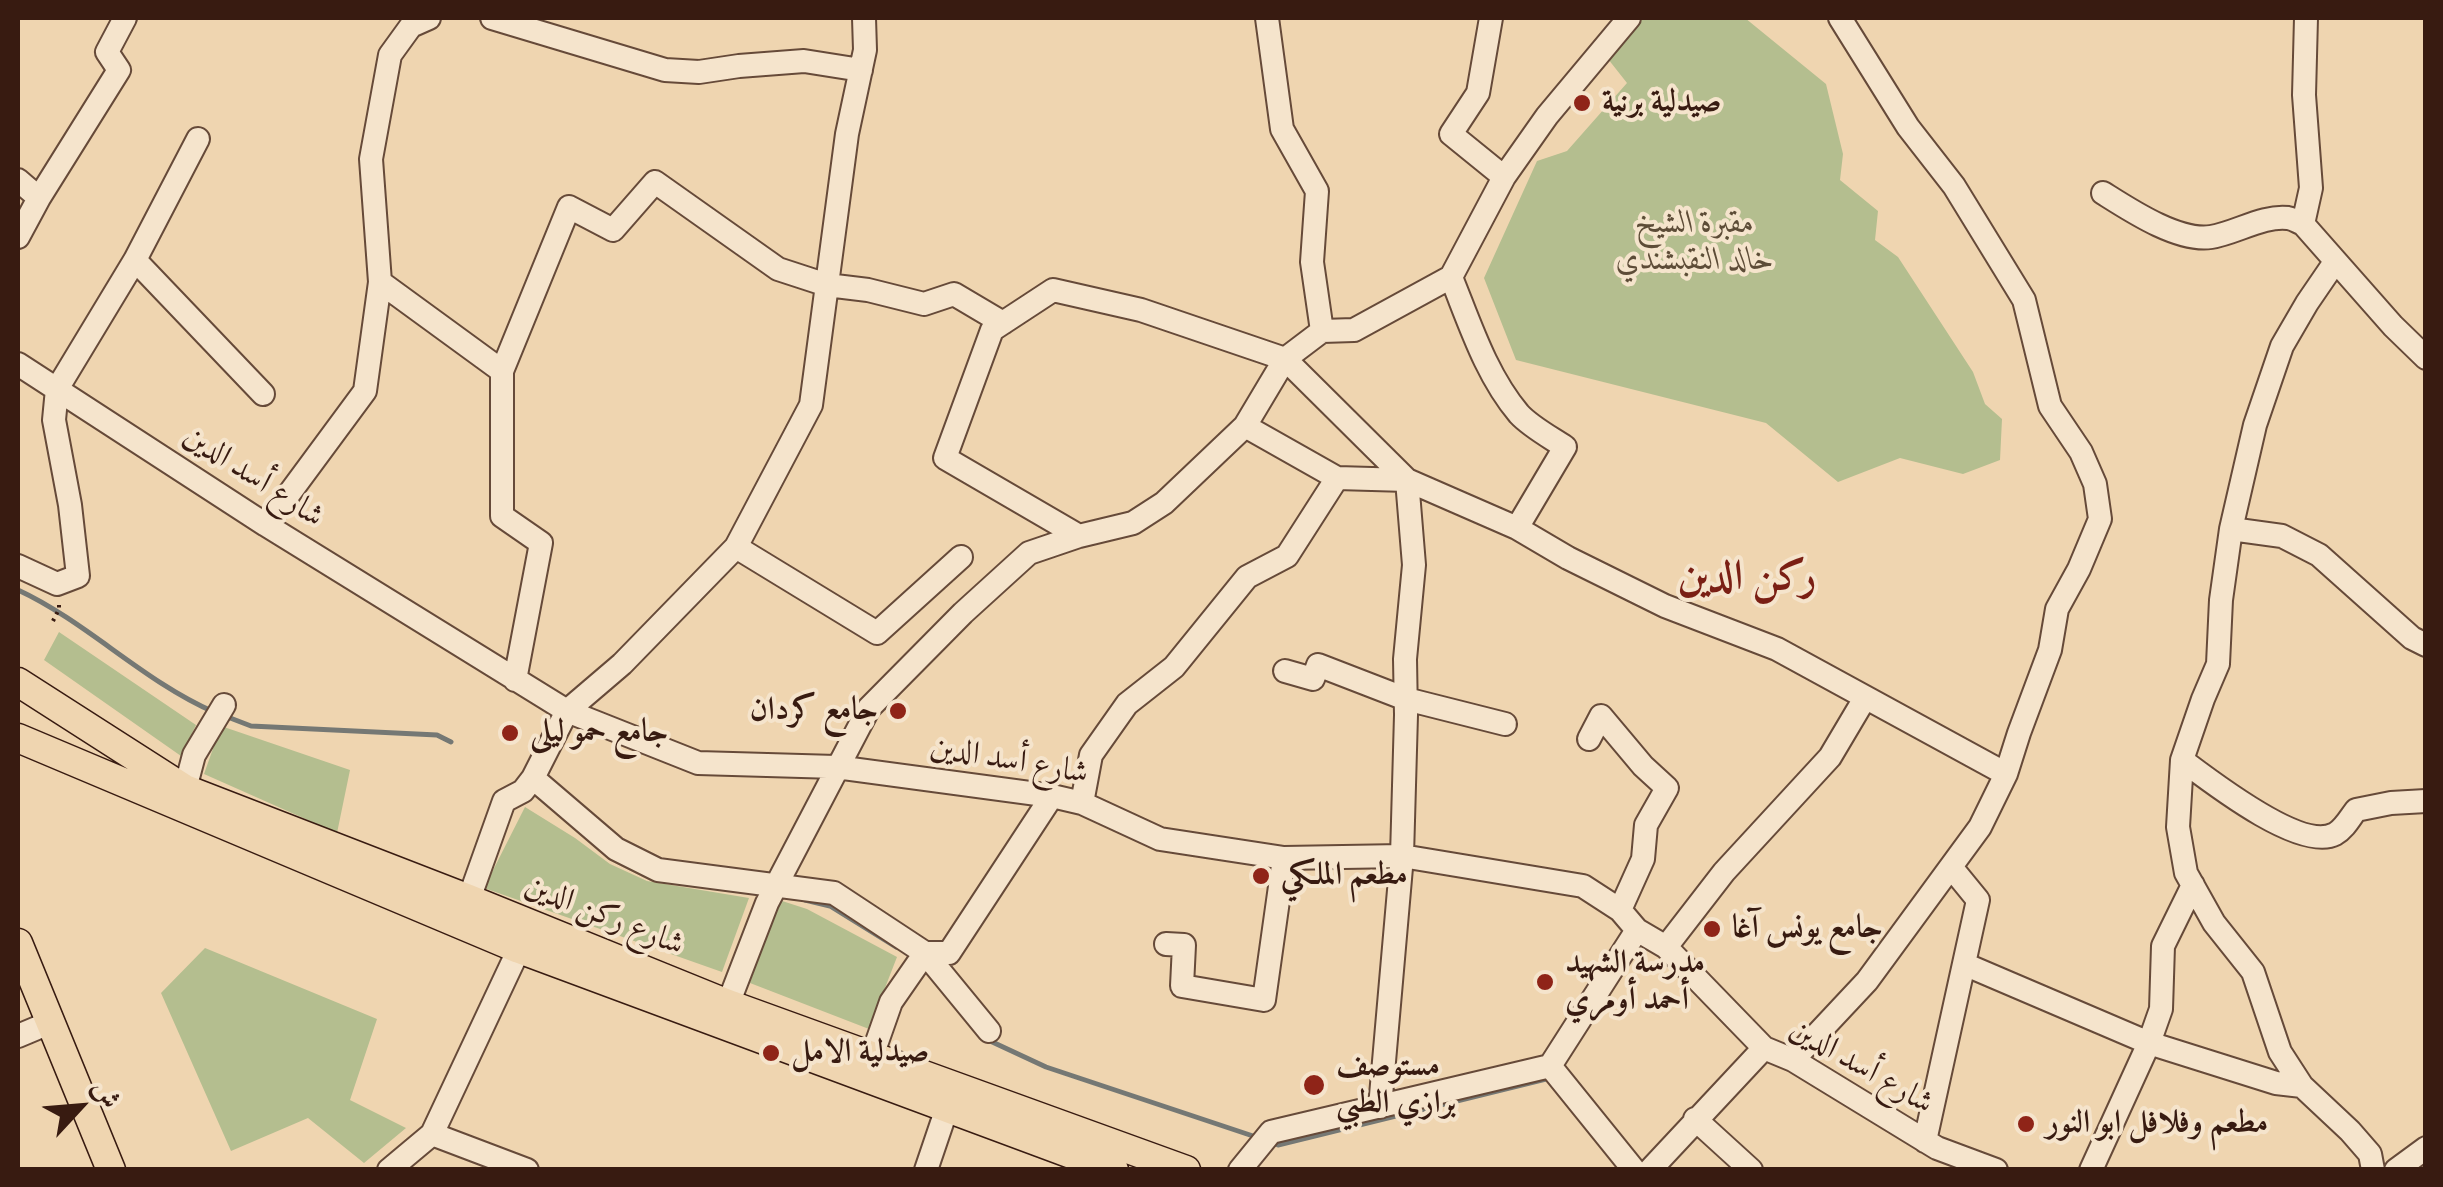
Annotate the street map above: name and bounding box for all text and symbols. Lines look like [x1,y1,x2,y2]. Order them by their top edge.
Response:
place label: صيدلية برنية [1602,84,1721,122]
marker: صيدلية برنية [1571,92,1593,114]
park label: مقبرة الشيخ خالد النقبشندي [1615,205,1775,280]
street label: شارع أسد الدين [175,417,331,537]
district label: ركن الدين [1678,553,1816,603]
place label: جامع كردان [749,692,878,730]
marker: جامع كردان [887,700,909,722]
place label: جامع حمو ليلى [530,714,668,752]
marker: جامع حمو ليلى [499,722,521,744]
street label: شارع أسد الدين [927,728,1091,794]
place label: مطعم الملكي [1281,857,1408,895]
marker: مطعم الملكي [1250,865,1272,887]
street label: شارع ركن الدين [519,867,689,965]
place label: جامع يونس آغا [1732,910,1883,948]
marker: جامع يونس آغا [1701,918,1723,940]
place label: مدرسة الشهيد أحمد أومري [1565,945,1705,1020]
marker: مدرسة الشهيد أحمد أومري [1534,971,1556,993]
street label: شارع أسد الدين [1782,1010,1940,1124]
place label: صيدلية الامل [791,1034,929,1072]
marker: صيدلية الامل [760,1042,782,1064]
place label: مستوصف برازي الطبي [1336,1048,1456,1123]
north arrow [30,1057,130,1157]
text: ش [83,1072,132,1115]
marker: مستوصف برازي الطبي [1301,1072,1327,1098]
place label: مطعم وفلافل ابو النور [2046,1105,2268,1143]
marker: مطعم وفلافل ابو النور [2015,1113,2037,1135]

